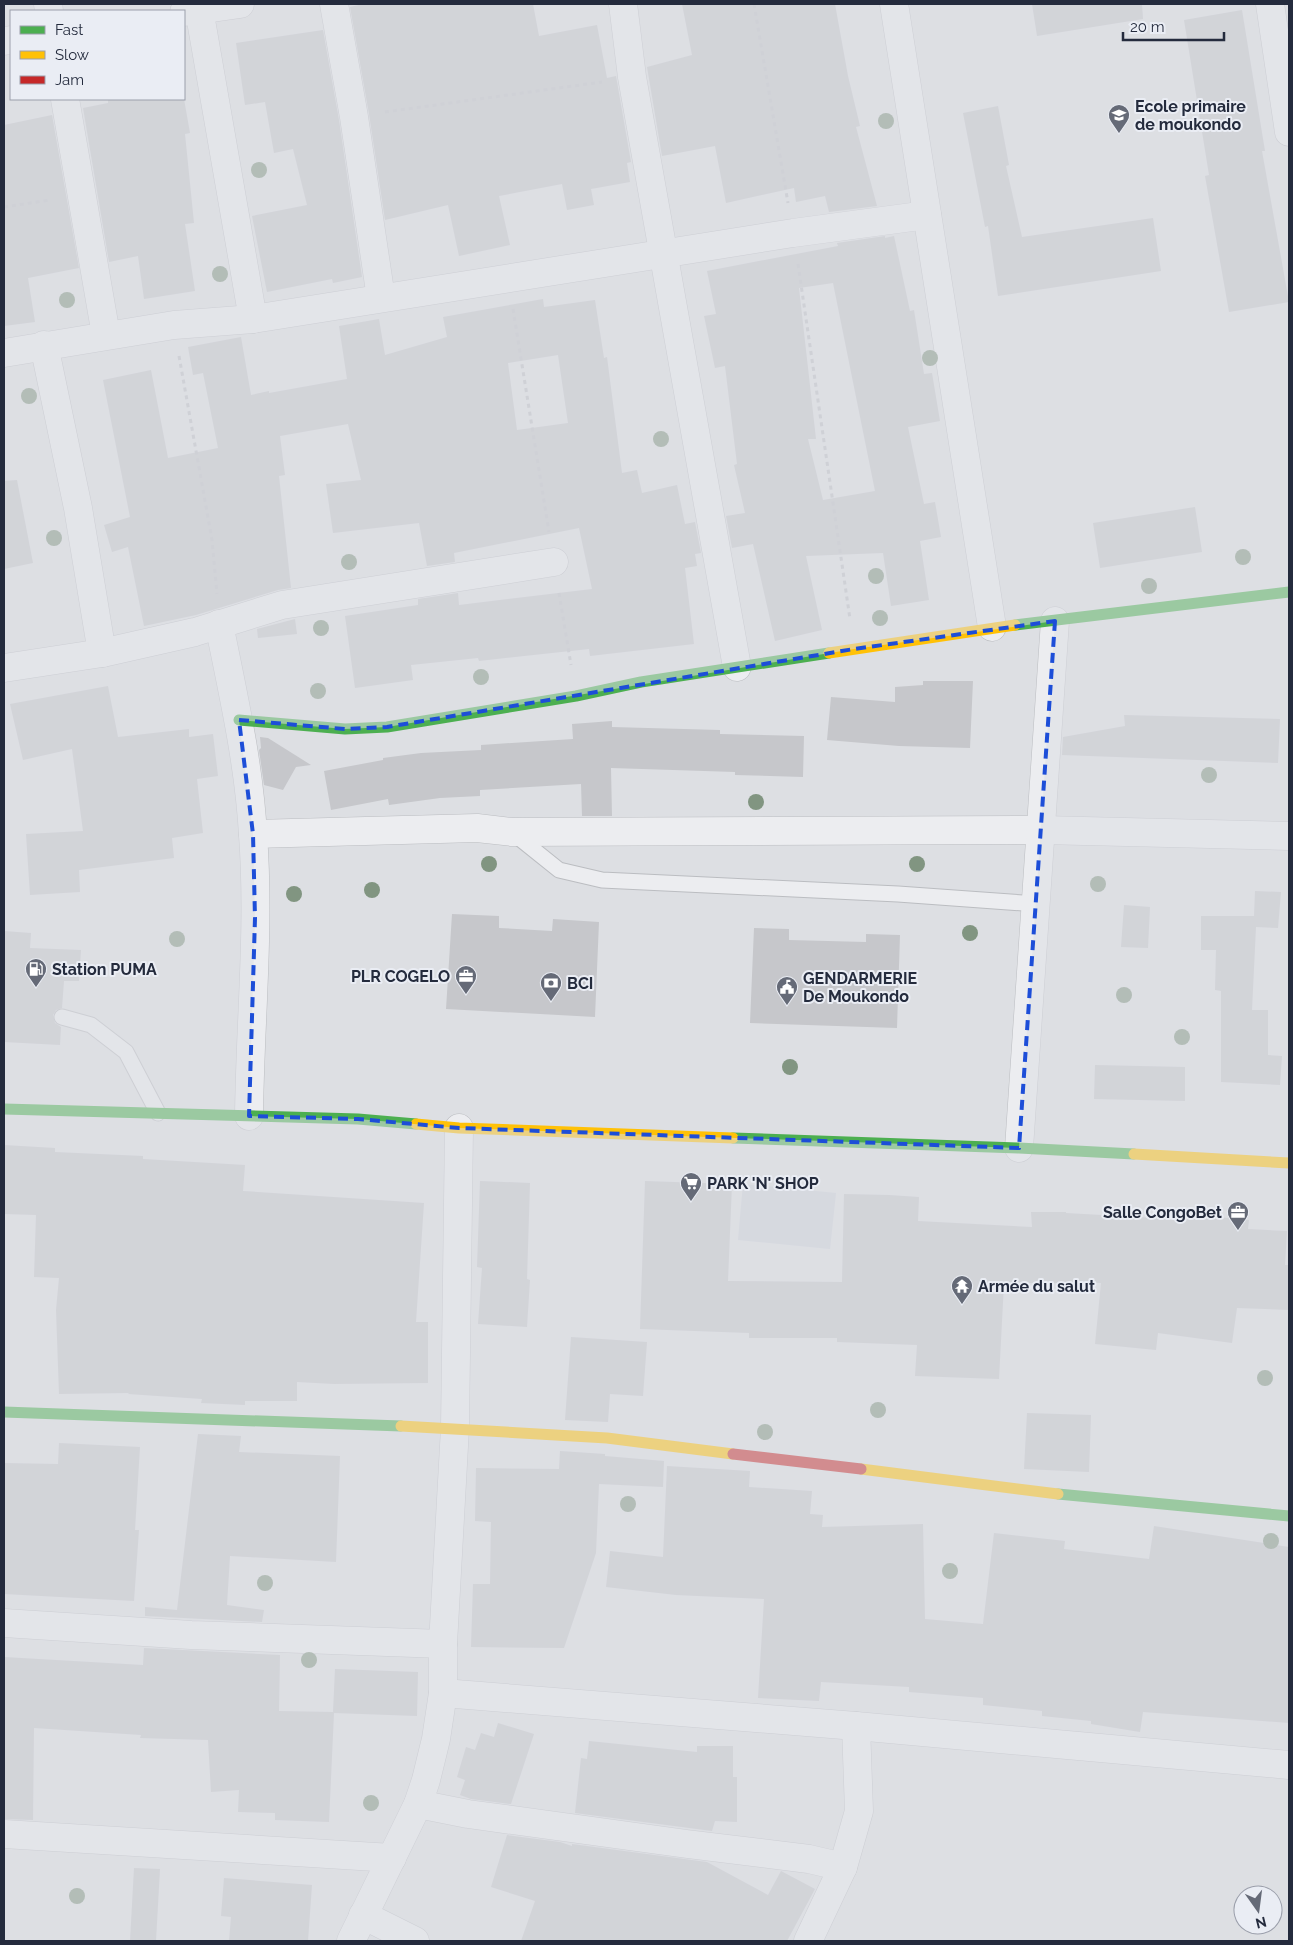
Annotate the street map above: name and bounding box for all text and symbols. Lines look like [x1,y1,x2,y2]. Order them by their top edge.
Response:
legend [10,10,185,100]
scale bar [1123,10,1224,42]
text: 20 m [1130,18,1165,36]
text: Fast [55,21,83,39]
text: Slow [55,46,89,64]
text: Jam [55,71,84,89]
place label: Ecole primaire de moukondo [1135,97,1246,134]
school or university icon: Ecole primaire de moukondo [1107,103,1131,134]
fuel station icon: Station PUMA [24,957,48,988]
place label: Station PUMA [52,960,157,979]
office icon: PLR COGELO [454,964,478,995]
place label: PLR COGELO [351,967,450,986]
place label: GENDARMERIE De Moukondo [803,969,918,1006]
bank icon: BCI [539,971,563,1002]
place label: BCI [567,974,593,993]
public building icon: GENDARMERIE De Moukondo [775,975,799,1006]
supermarket icon: PARK 'N' SHOP [679,1171,703,1202]
place label: PARK 'N' SHOP [707,1174,819,1193]
office icon: Salle CongoBet [1226,1200,1250,1231]
place label: Salle CongoBet [1103,1203,1222,1222]
temple icon: Armée du salut [950,1274,974,1305]
place label: Armée du salut [978,1277,1095,1296]
north arrow [1233,1885,1283,1935]
text: N [1254,1914,1268,1932]

